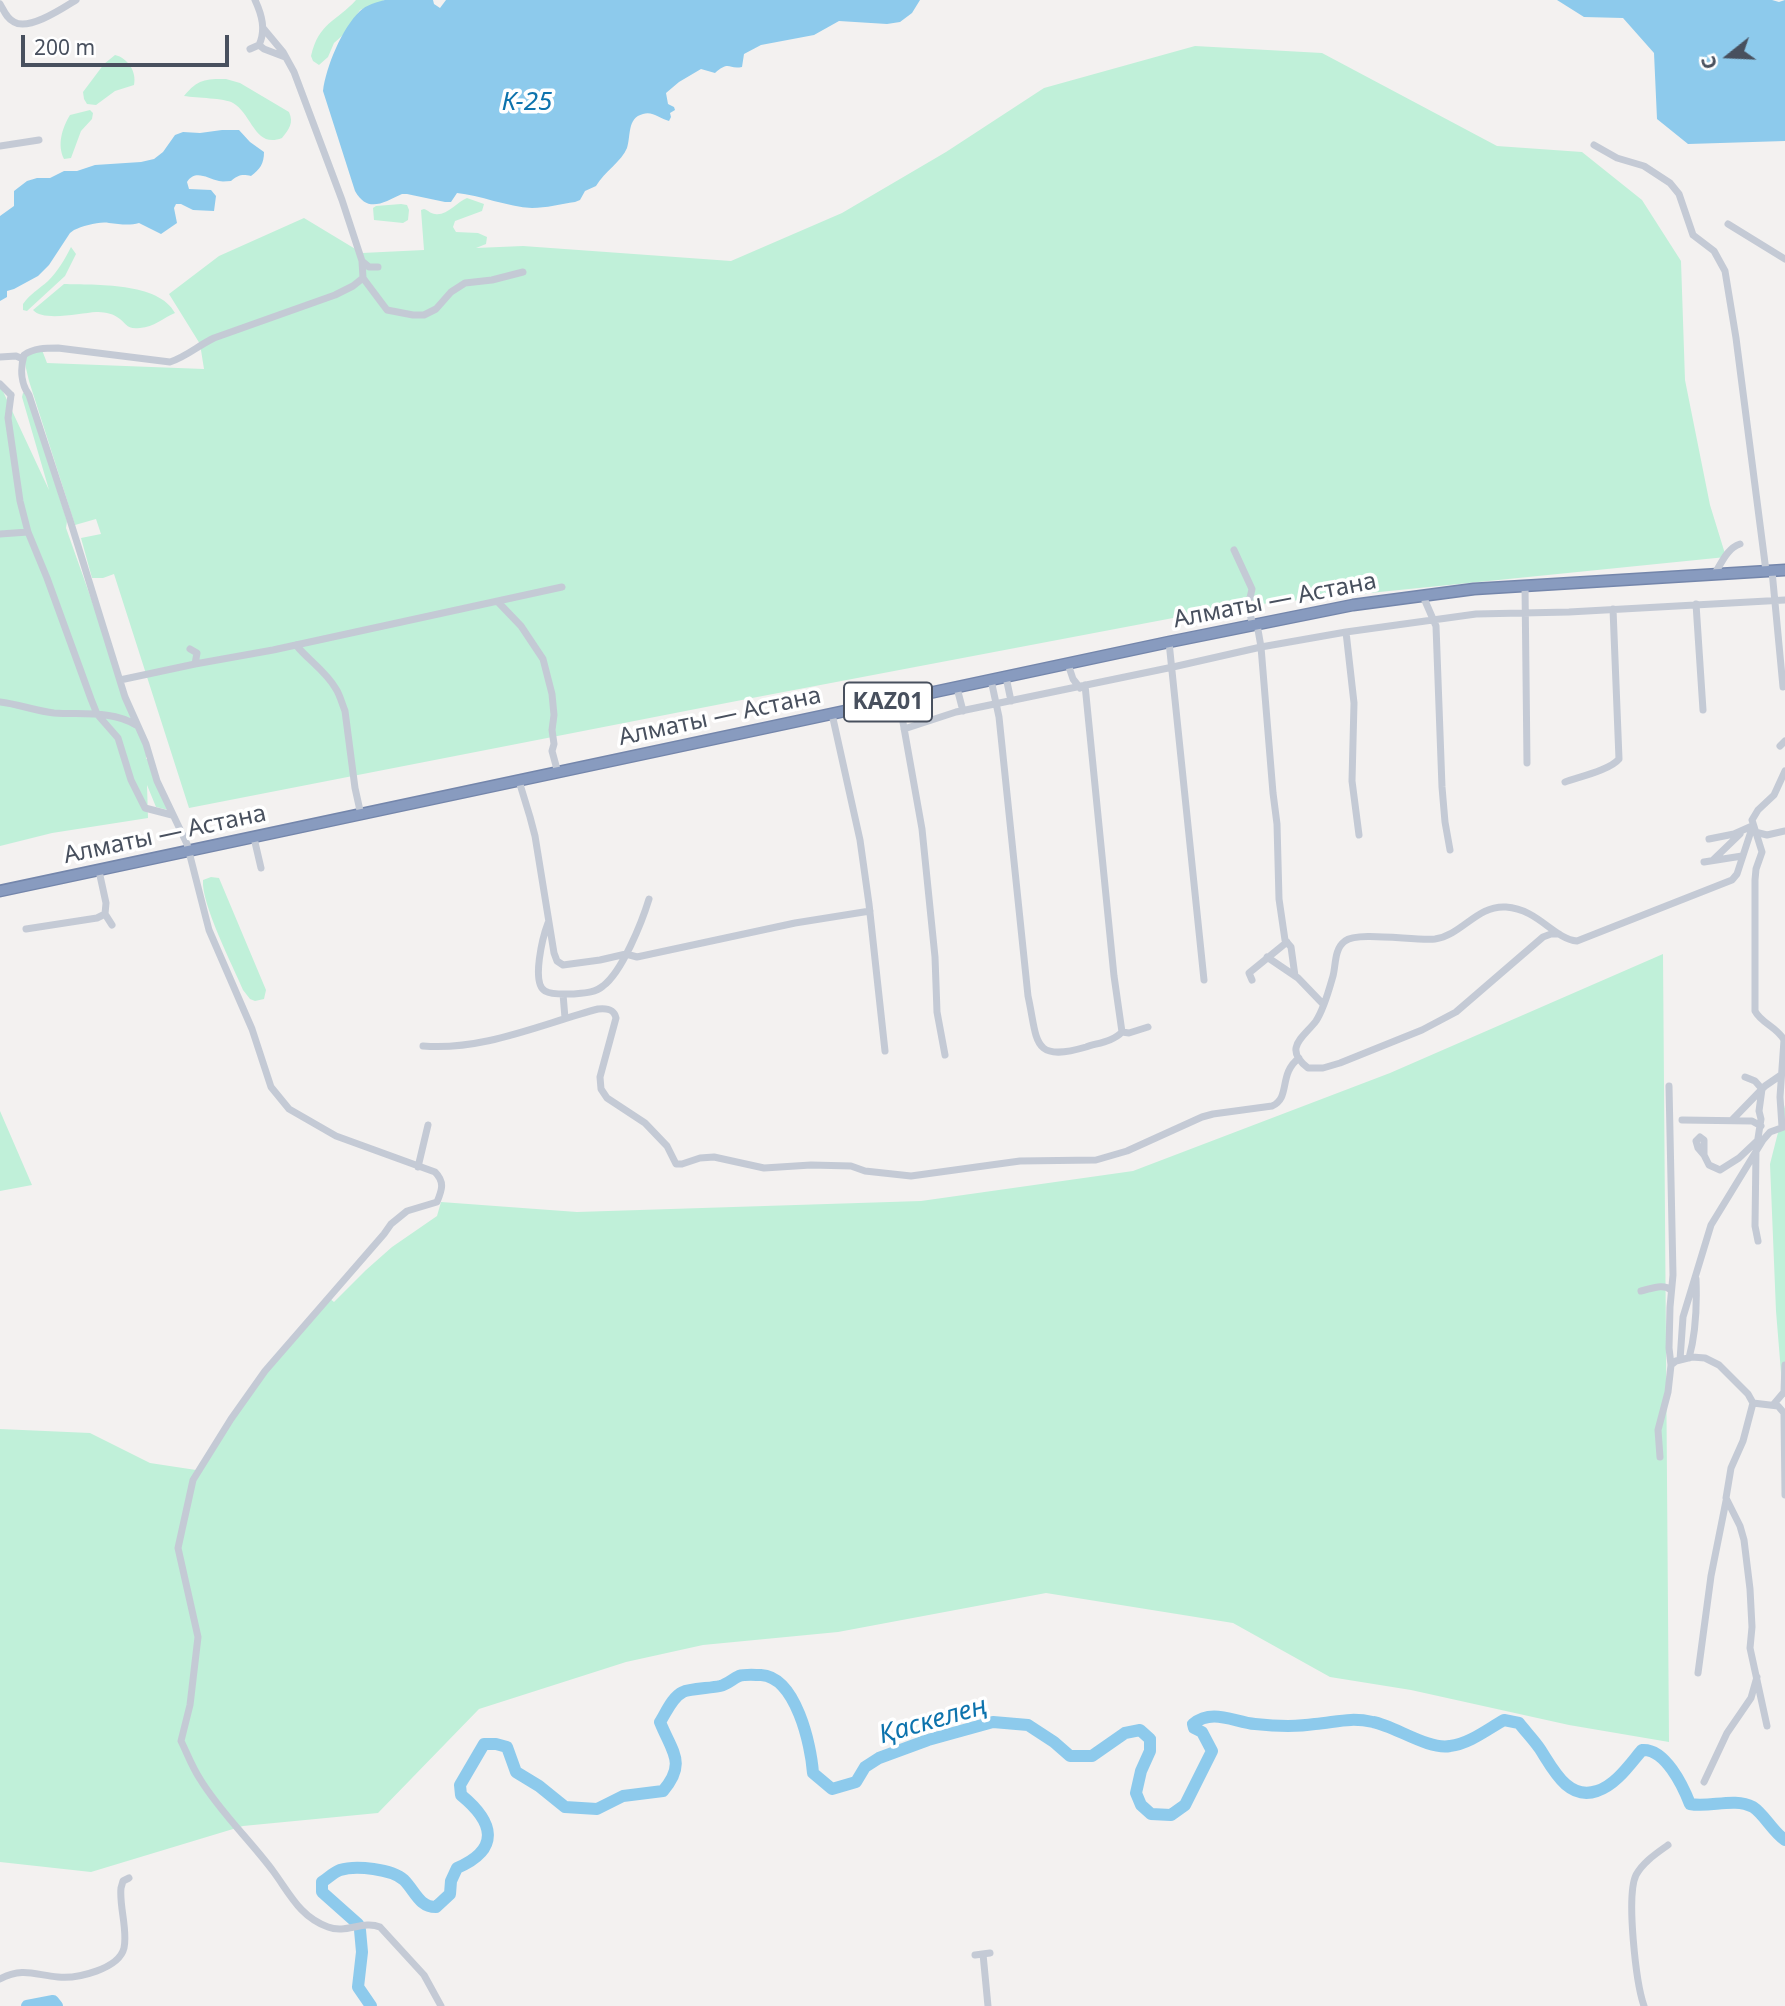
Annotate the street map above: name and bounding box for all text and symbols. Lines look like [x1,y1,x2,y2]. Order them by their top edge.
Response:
scale bar [24,21,233,65]
north arrow [1694,21,1764,91]
text: 200 m [34,33,95,61]
text: С [1695,53,1723,72]
water label: К-25 [502,87,552,119]
street label: Алматы — Астана [1171,567,1379,635]
street label: Алматы — Астана [616,681,824,753]
road number: KАZ01 [844,682,932,722]
street label: Алматы — Астана [61,799,269,871]
water label: Қаскелең [875,1691,991,1751]

